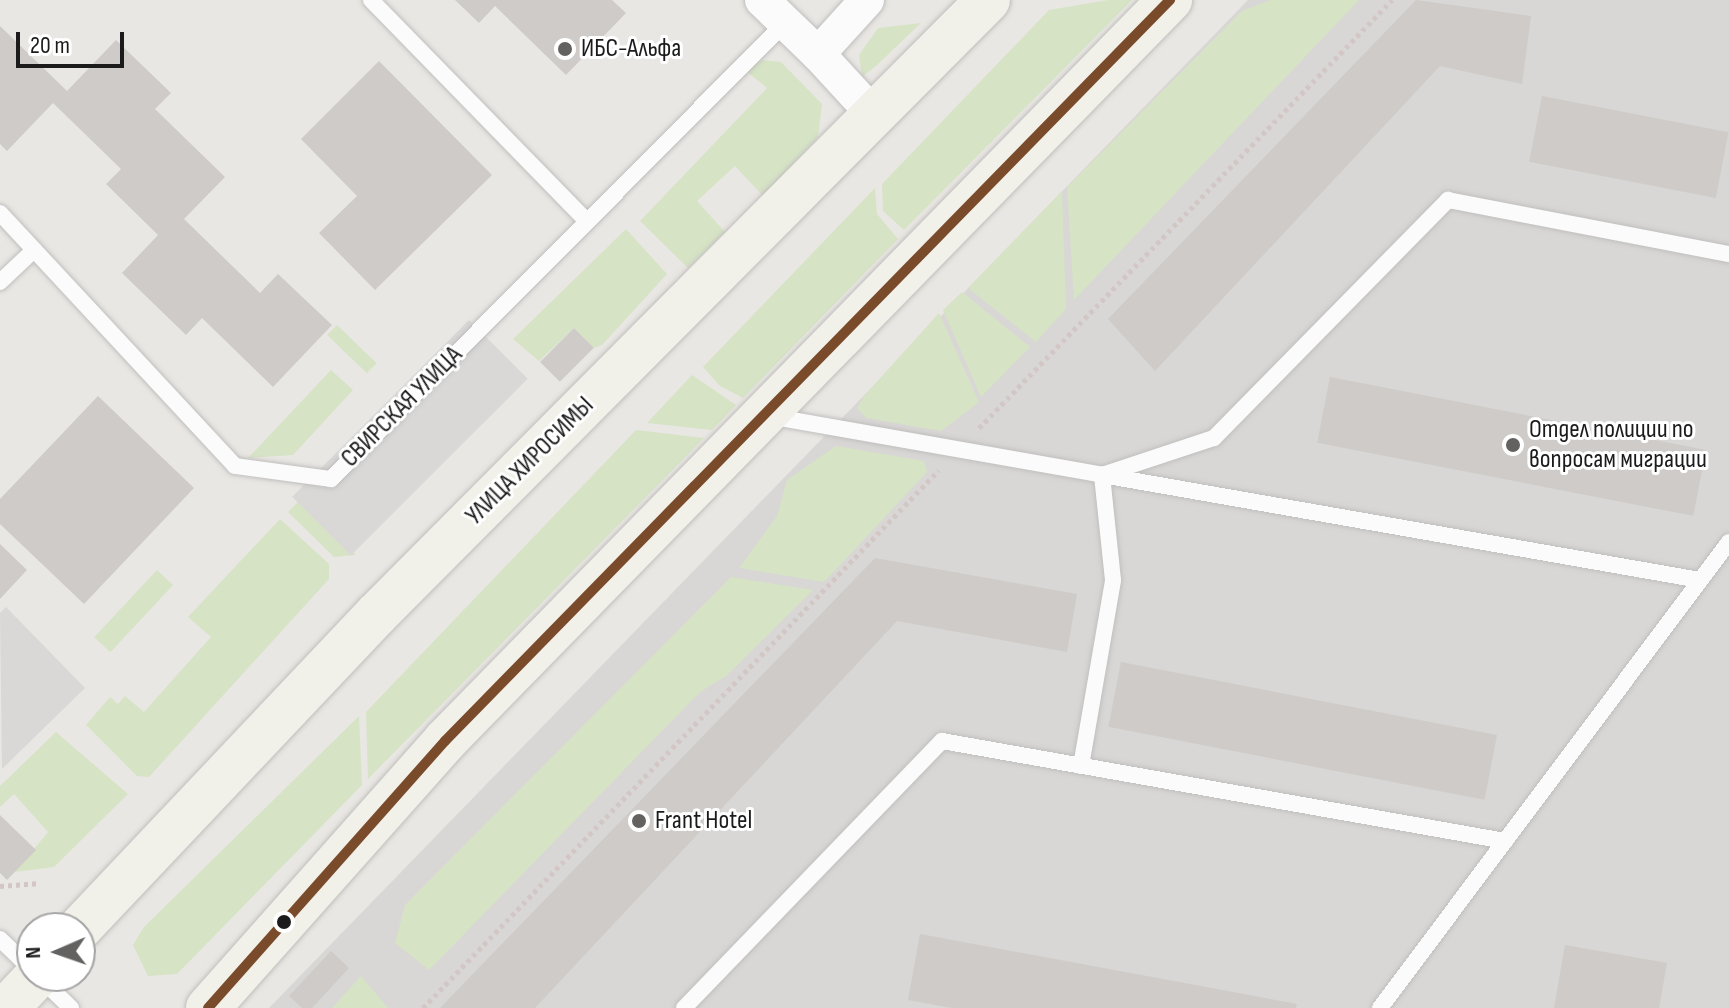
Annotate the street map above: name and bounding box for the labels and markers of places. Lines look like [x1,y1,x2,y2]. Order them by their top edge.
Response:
place label: ИБС-Альфа [581,33,681,65]
marker: ИБС-Альфа [556,40,574,58]
place label: Отдел полиции по вопросам миграции [1529,414,1707,476]
marker: Отдел полиции по вопросам миграции [1504,436,1522,454]
place label: Frant Hotel [655,805,752,837]
marker: Frant Hotel [630,812,648,830]
unlabelled marker [276,914,292,930]

